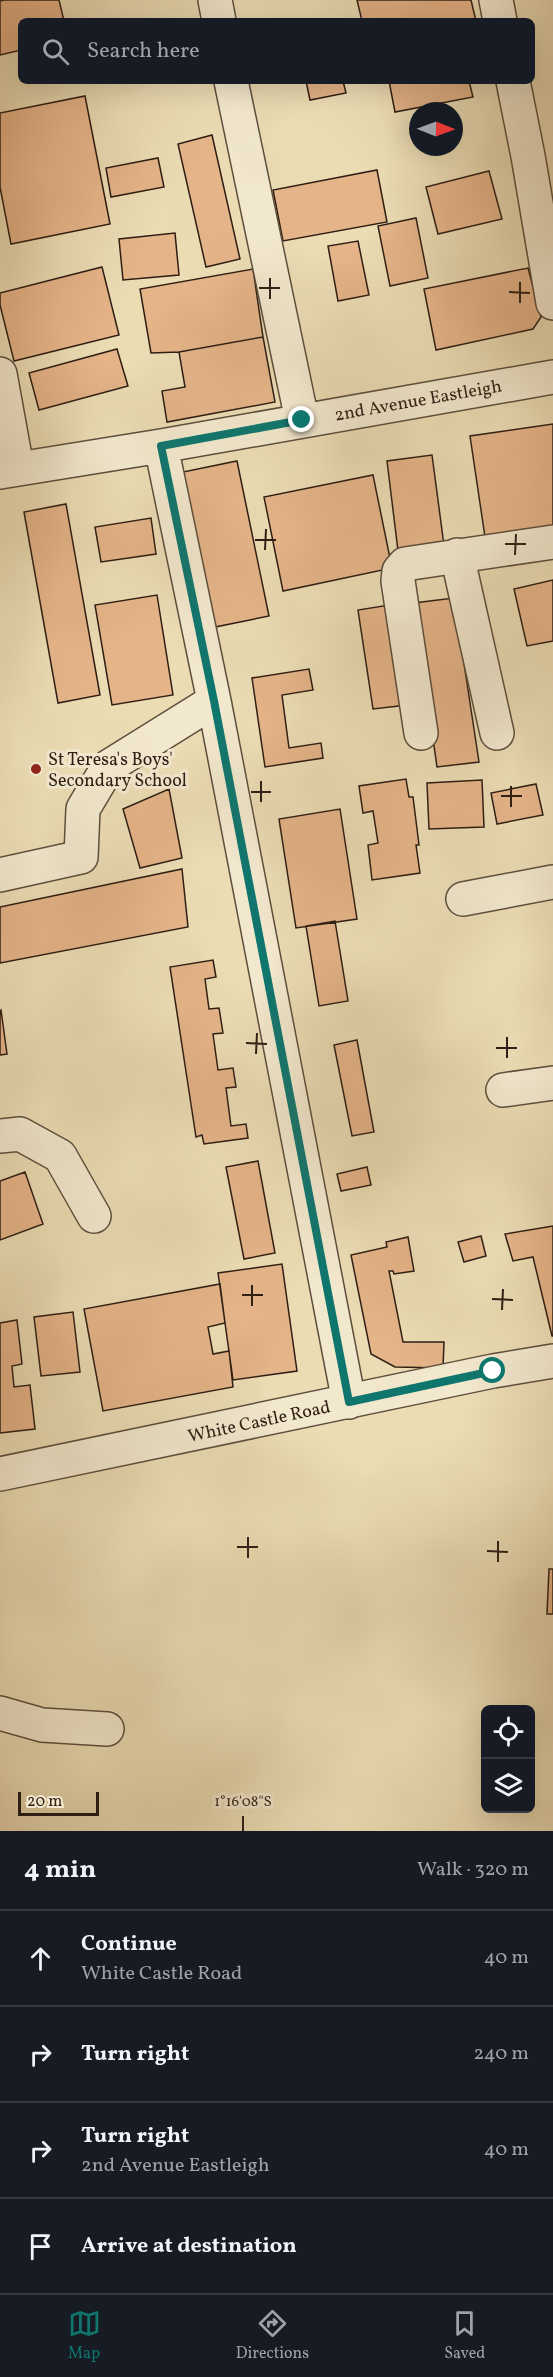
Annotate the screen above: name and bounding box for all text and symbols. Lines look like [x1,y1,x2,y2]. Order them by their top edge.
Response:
search box [18,18,535,84]
icon: search [39,35,72,68]
text: Search here [87,36,200,67]
north arrow [409,102,463,156]
street label: 2nd Avenue Eastleigh [333,374,504,429]
route end [288,406,314,432]
place label: St Teresa's Boys' Secondary School [48,748,187,794]
marker: St Teresa's Boys' Secondary School [29,762,43,776]
route start [479,1357,505,1383]
street label: White Castle Road [186,1395,333,1450]
map controls [481,1705,535,1813]
button: locate [481,1705,535,1759]
button: layers [481,1759,535,1813]
scale bar [18,1789,99,1816]
text: 20 m [27,1791,62,1813]
text: 1°16'08"S [214,1792,272,1813]
text: 4 min [24,1852,96,1888]
text: Walk · 320 m [417,1856,529,1884]
text: Continue [81,1929,177,1960]
icon: ahead [24,1942,57,1975]
text: 40 m [484,1944,529,1972]
text: White Castle Road [81,1960,242,1988]
icon: right [24,2038,57,2071]
text: Turn right [81,2039,189,2070]
text: 240 m [474,2040,529,2068]
text: Turn right [81,2121,189,2152]
icon: right [24,2134,57,2167]
text: 40 m [484,2136,529,2164]
text: 2nd Avenue Eastleigh [81,2152,270,2180]
icon: arrive [24,2230,57,2263]
text: Arrive at destination [81,2231,297,2262]
tab: Map [68,2307,101,2365]
tab: Directions [236,2307,309,2365]
tab: Saved [444,2307,485,2365]

